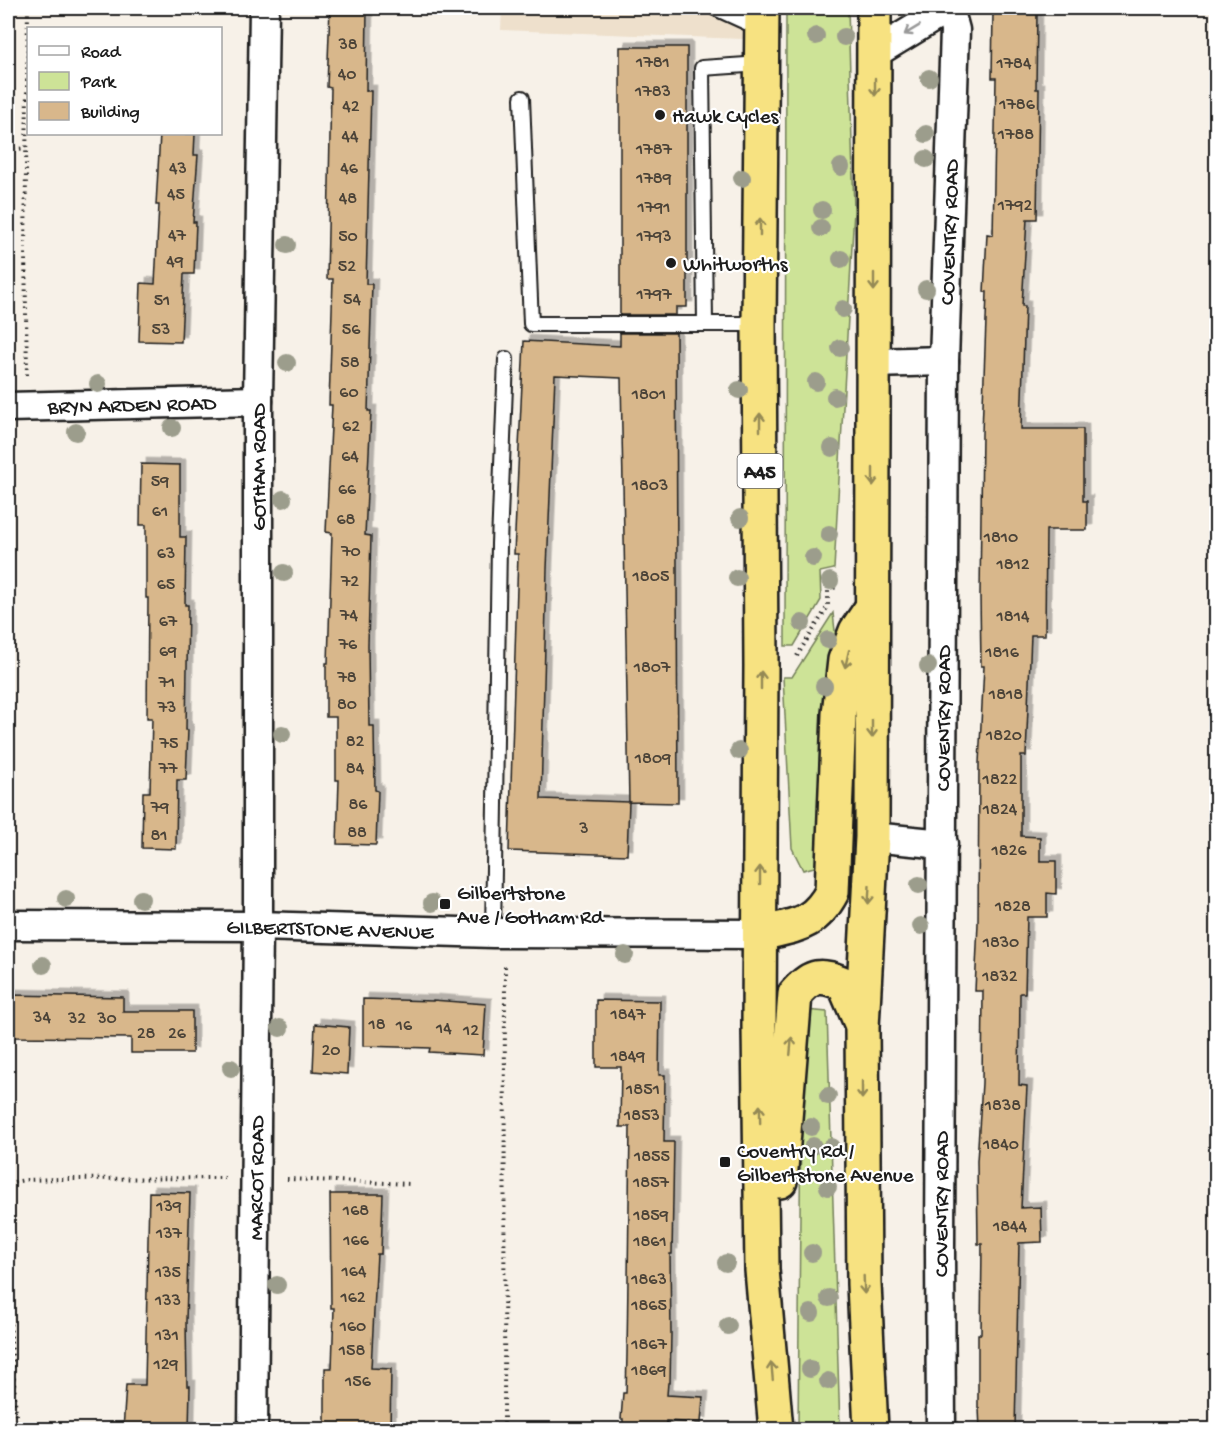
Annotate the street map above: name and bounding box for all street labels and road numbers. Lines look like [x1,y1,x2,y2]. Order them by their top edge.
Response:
street label: COVENTRY ROAD [937,158,967,306]
street label: BRYN ARDEN ROAD [46,393,217,422]
street label: GOTHAM ROAD [249,403,274,531]
road number: A45 [738,454,783,488]
street label: COVENTRY ROAD [933,645,959,791]
street label: GILBERTSTONE AVENUE [226,917,435,947]
street label: MARCOT ROAD [246,1115,272,1241]
street label: COVENTRY ROAD [931,1131,957,1277]

